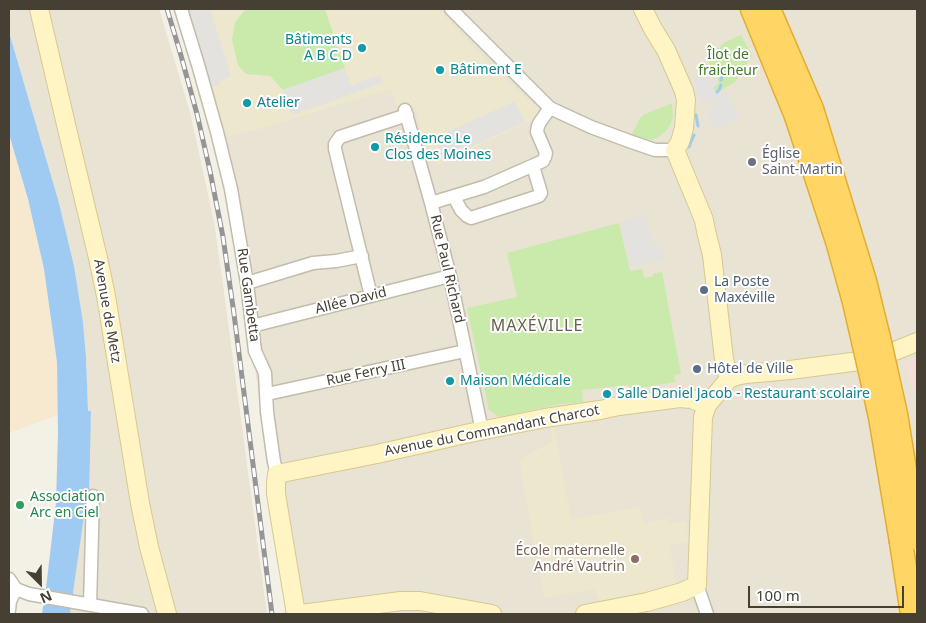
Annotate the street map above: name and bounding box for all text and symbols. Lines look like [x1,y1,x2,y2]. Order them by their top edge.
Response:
place label: Bâtiments A B C D [285,32,352,64]
marker: Bâtiments A B C D [356,42,368,54]
park label: Îlot de fraicheur [698,47,758,80]
place label: Bâtiment E [450,62,522,78]
marker: Bâtiment E [434,64,446,76]
place label: Atelier [257,95,300,111]
marker: Atelier [241,97,253,109]
place label: Résidence Le Clos des Moines [385,131,491,164]
marker: Résidence Le Clos des Moines [369,141,381,153]
place label: Église Saint-Martin [762,146,843,178]
marker: Église Saint-Martin [746,156,758,168]
street label: Rue Paul Richard [426,213,468,325]
street label: Rue Gambetta [233,247,263,343]
street label: Avenue de Metz [90,258,124,364]
place label: La Poste Maxéville [714,274,775,306]
street label: Allée David [314,284,388,318]
marker: La Poste Maxéville [698,284,710,296]
district label: MAXÉVILLE [490,316,584,336]
street label: Rue Ferry III [325,356,407,390]
place label: Hôtel de Ville [707,361,793,377]
marker: Hôtel de Ville [691,363,703,375]
place label: Maison Médicale [460,373,571,389]
marker: Maison Médicale [444,375,456,387]
place label: Salle Daniel Jacob - Restaurant scolaire [617,386,870,402]
marker: Salle Daniel Jacob - Restaurant scolaire [601,388,613,400]
street label: Avenue du Commandant Charcot [383,402,601,460]
place label: Association Arc en Ciel [30,489,105,522]
marker: Association Arc en Ciel [14,499,26,511]
place label: École maternelle André Vautrin [516,543,625,576]
marker: École maternelle André Vautrin [629,553,641,565]
north arrow [15,558,65,608]
scale bar [751,576,907,608]
text: 100 m [756,585,800,605]
text: N [37,586,55,608]

